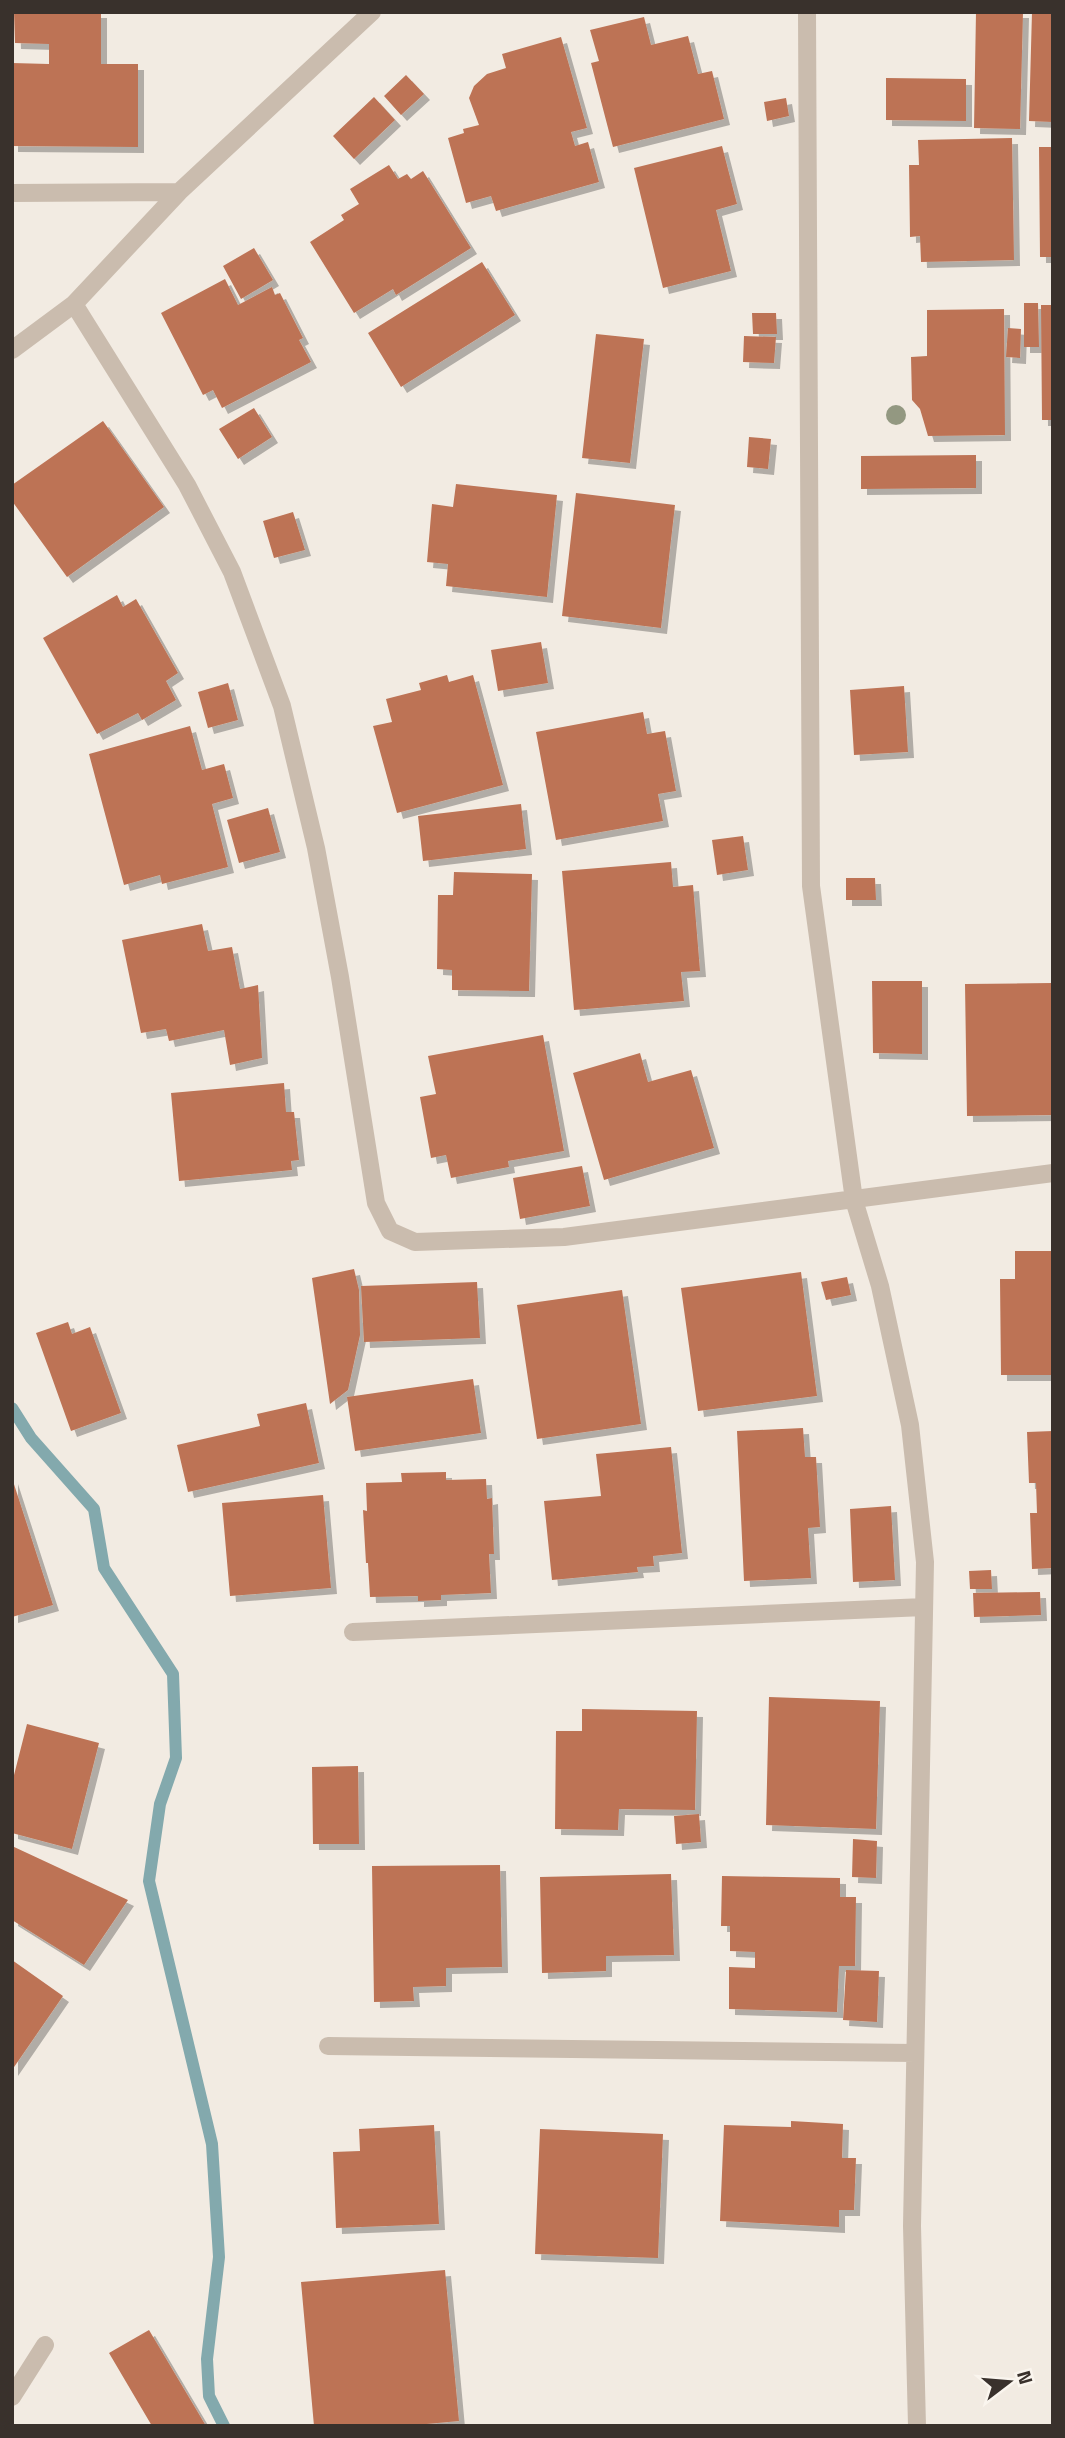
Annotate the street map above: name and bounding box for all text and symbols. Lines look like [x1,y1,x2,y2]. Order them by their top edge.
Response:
north arrow [974,2347,1044,2417]
text: N [1010,2367,1042,2388]

